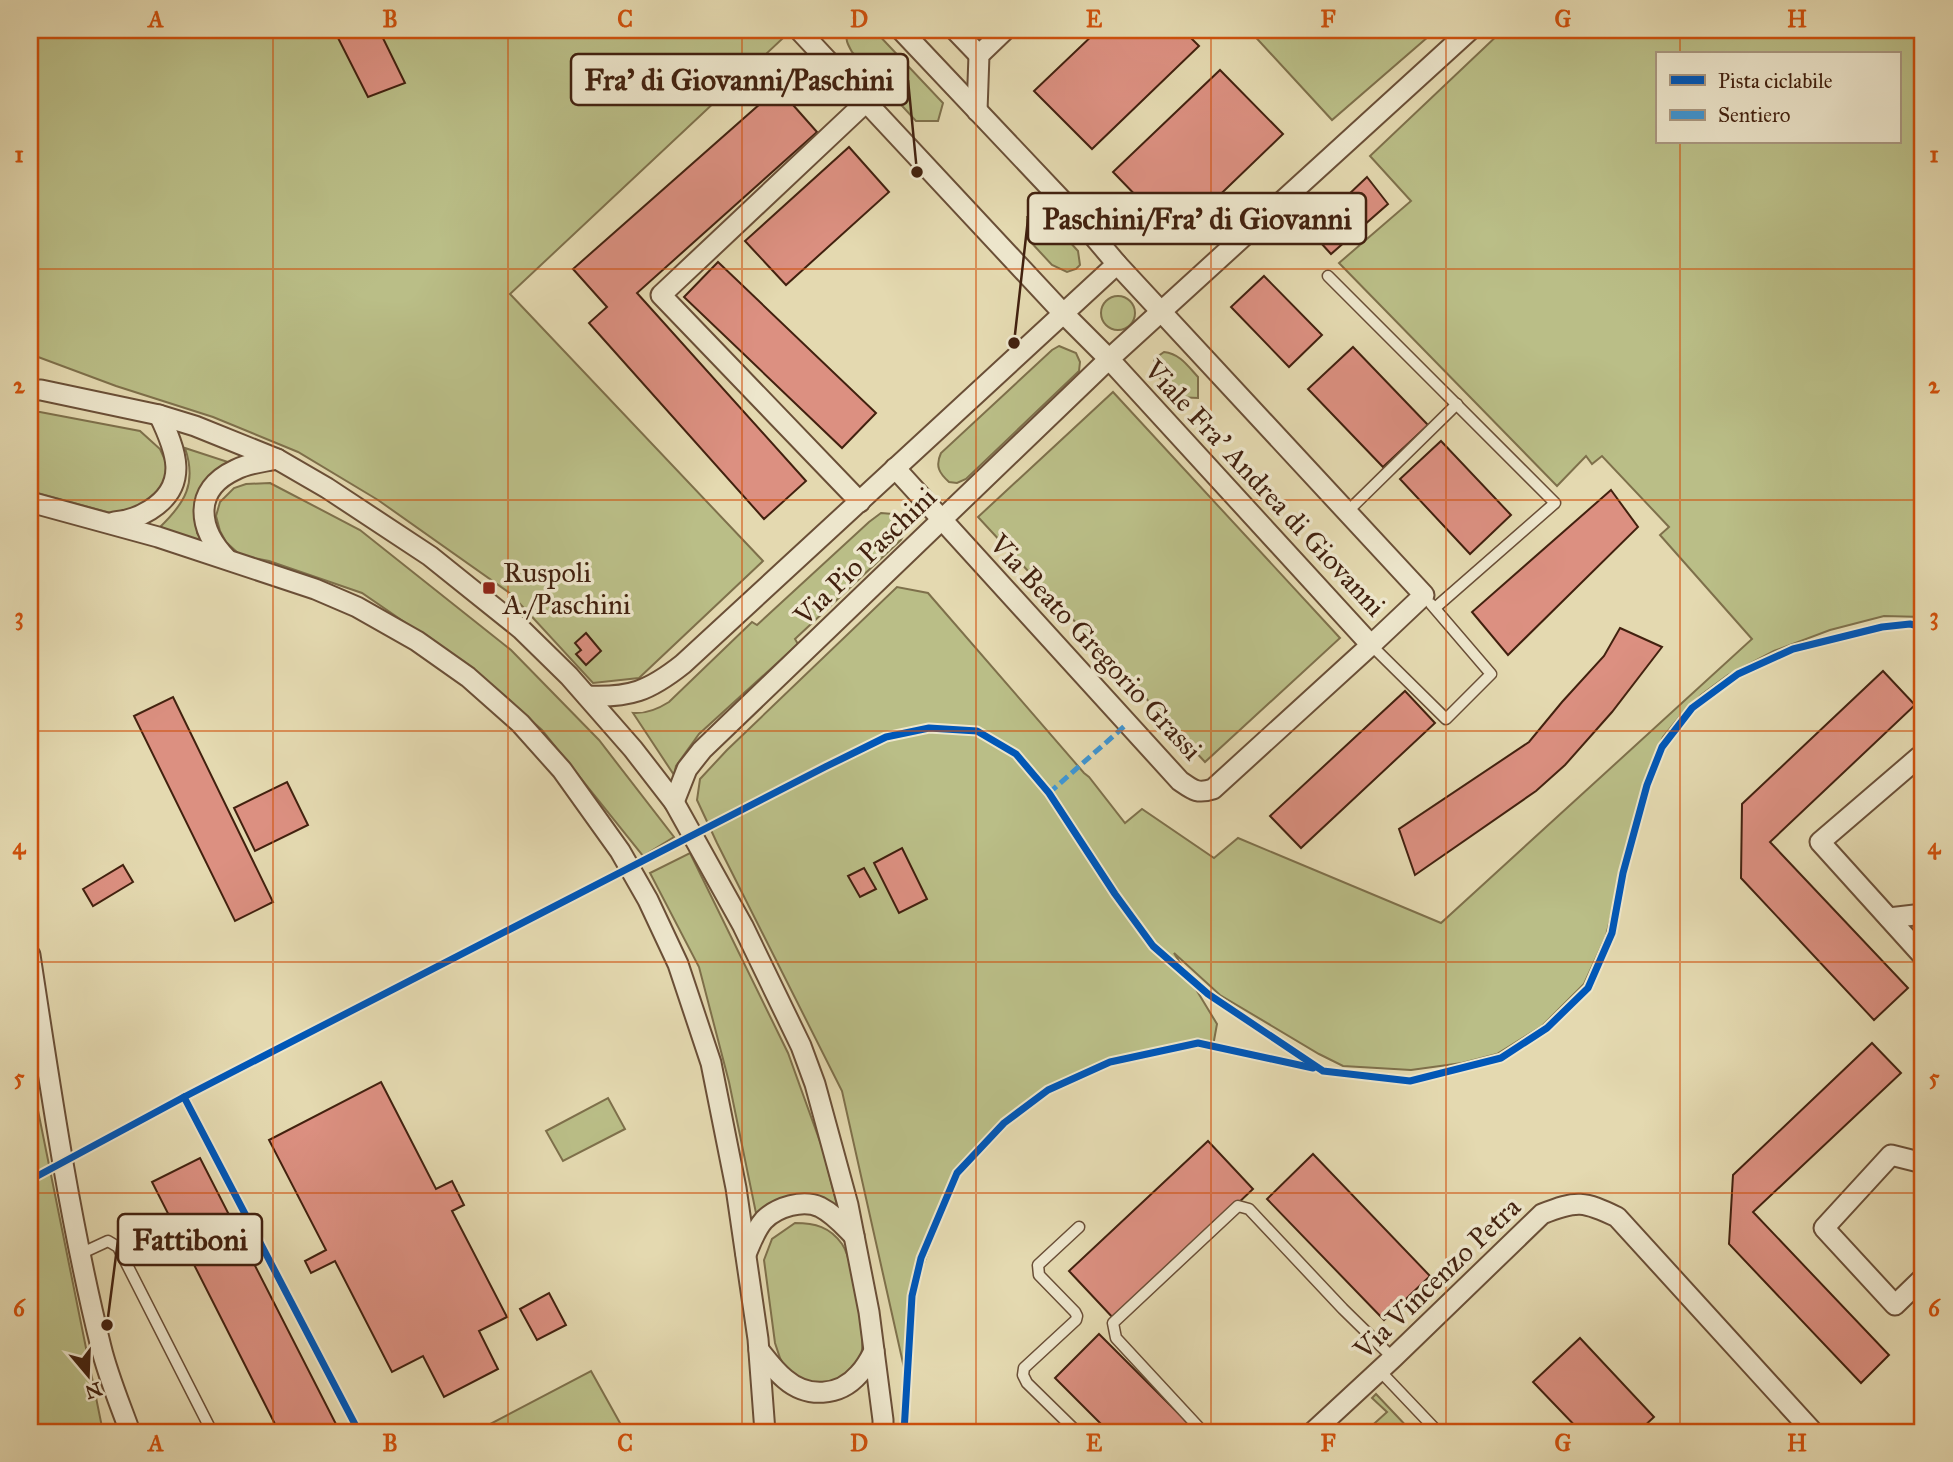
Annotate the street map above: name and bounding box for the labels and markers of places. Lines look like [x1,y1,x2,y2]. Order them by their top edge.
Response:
callout: Fra' di Giovanni/Paschini [571,54,908,105]
callout: Paschini/Fra' di Giovanni [1028,193,1366,244]
place label: Ruspoli A./Paschini [502,555,631,622]
marker: Ruspoli A./Paschini [481,580,497,596]
callout: Fattiboni [118,1214,262,1265]

